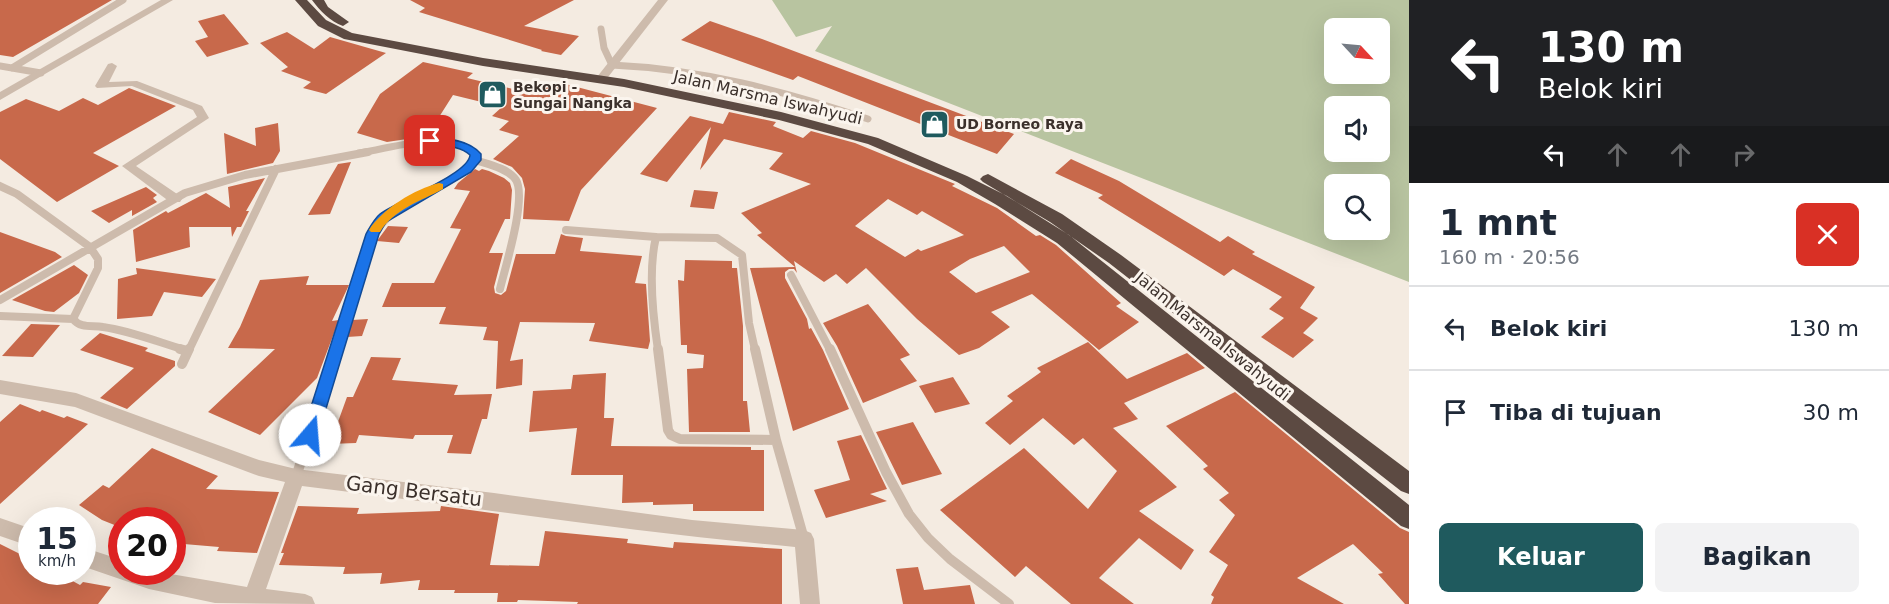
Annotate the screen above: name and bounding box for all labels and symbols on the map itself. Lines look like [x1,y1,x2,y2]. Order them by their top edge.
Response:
north arrow [1324,18,1390,84]
street label: Jalan Marsma Iswahyudi [671,66,864,128]
shop icon: Bekopi - Sungai Nangka [476,79,508,111]
place label: Bekopi - Sungai Nangka [513,79,632,111]
shop icon: UD Borneo Raya [919,108,951,140]
pin [404,115,455,166]
place label: UD Borneo Raya [956,116,1083,132]
street label: Jalan Marsma Iswahyudi [1131,268,1294,405]
position arrow [278,403,342,467]
street label: Gang Bersatu [345,471,483,511]
speed limit sign: 20 [108,507,186,585]

